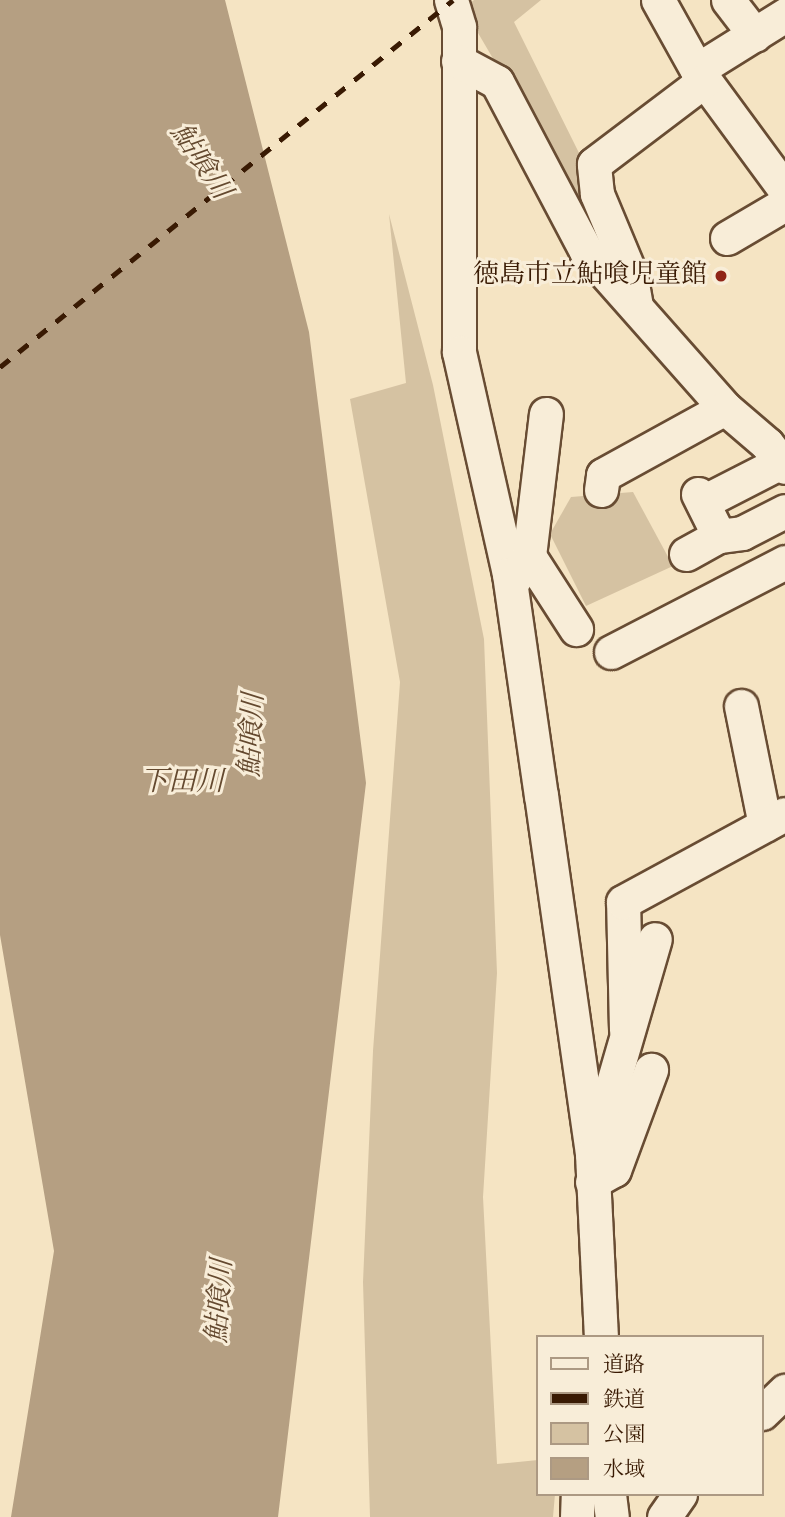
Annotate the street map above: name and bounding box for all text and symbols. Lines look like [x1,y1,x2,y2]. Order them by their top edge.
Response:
water label: 鮎喰川 [163,118,237,206]
place label: 徳島市立鮎喰児童館 [473,260,707,292]
marker: 徳島市立鮎喰児童館 [713,268,729,284]
water label: 鮎喰川 [234,692,272,778]
water label: 下田川 [140,766,224,800]
water label: 鮎喰川 [201,1258,241,1344]
legend [536,1335,764,1496]
text: 道路 [603,1351,645,1381]
text: 鉄道 [603,1386,645,1416]
text: 公園 [603,1421,645,1451]
text: 水域 [603,1456,645,1486]

